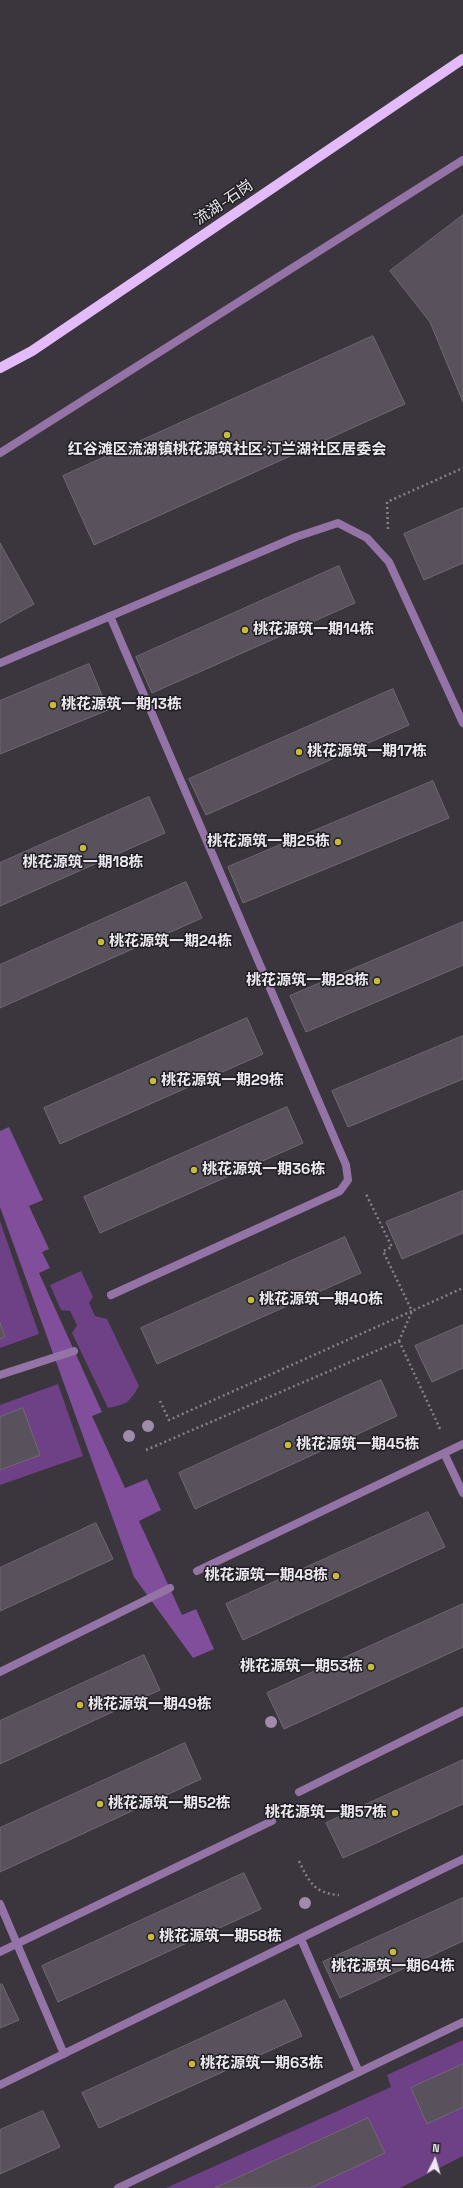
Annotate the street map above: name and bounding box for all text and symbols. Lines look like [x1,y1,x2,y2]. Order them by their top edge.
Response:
street label: 流湖-石岗 [191,177,257,229]
marker: 红谷滩区流湖镇桃花源筑社区·汀兰湖社区居委会 [222,430,232,440]
place label: 红谷滩区流湖镇桃花源筑社区·汀兰湖社区居委会 [68,441,386,459]
place label: 桃花源筑一期14栋 [253,621,374,639]
marker: 桃花源筑一期14栋 [240,625,250,635]
place label: 桃花源筑一期13栋 [61,696,182,714]
marker: 桃花源筑一期13栋 [48,700,58,710]
place label: 桃花源筑一期17栋 [307,743,427,761]
marker: 桃花源筑一期17栋 [294,747,304,757]
place label: 桃花源筑一期25栋 [207,833,330,851]
marker: 桃花源筑一期25栋 [333,837,343,847]
marker: 桃花源筑一期18栋 [78,843,88,853]
place label: 桃花源筑一期18栋 [23,854,143,872]
place label: 桃花源筑一期24栋 [109,933,232,951]
marker: 桃花源筑一期24栋 [96,937,106,947]
place label: 桃花源筑一期28栋 [246,972,369,990]
marker: 桃花源筑一期28栋 [372,976,382,986]
place label: 桃花源筑一期29栋 [161,1072,284,1090]
marker: 桃花源筑一期29栋 [148,1076,158,1086]
place label: 桃花源筑一期36栋 [202,1161,325,1179]
marker: 桃花源筑一期36栋 [189,1165,199,1175]
place label: 桃花源筑一期40栋 [259,1291,383,1309]
marker: 桃花源筑一期40栋 [246,1295,256,1305]
place label: 桃花源筑一期45栋 [296,1436,420,1454]
marker: 桃花源筑一期45栋 [283,1440,293,1450]
place label: 桃花源筑一期48栋 [204,1567,328,1585]
marker: 桃花源筑一期48栋 [331,1571,341,1581]
place label: 桃花源筑一期53栋 [240,1658,363,1676]
marker: 桃花源筑一期53栋 [366,1662,376,1672]
place label: 桃花源筑一期49栋 [88,1696,212,1714]
marker: 桃花源筑一期49栋 [75,1700,85,1710]
place label: 桃花源筑一期52栋 [108,1795,231,1813]
marker: 桃花源筑一期52栋 [95,1799,105,1809]
place label: 桃花源筑一期57栋 [265,1804,387,1822]
marker: 桃花源筑一期57栋 [390,1808,400,1818]
place label: 桃花源筑一期58栋 [159,1928,282,1946]
marker: 桃花源筑一期58栋 [146,1932,156,1942]
marker: 桃花源筑一期64栋 [388,1947,398,1957]
place label: 桃花源筑一期64栋 [331,1958,455,1976]
place label: 桃花源筑一期63栋 [200,2055,323,2073]
marker: 桃花源筑一期63栋 [187,2059,197,2069]
north arrow [415,2140,455,2180]
text: N [432,2141,440,2155]

